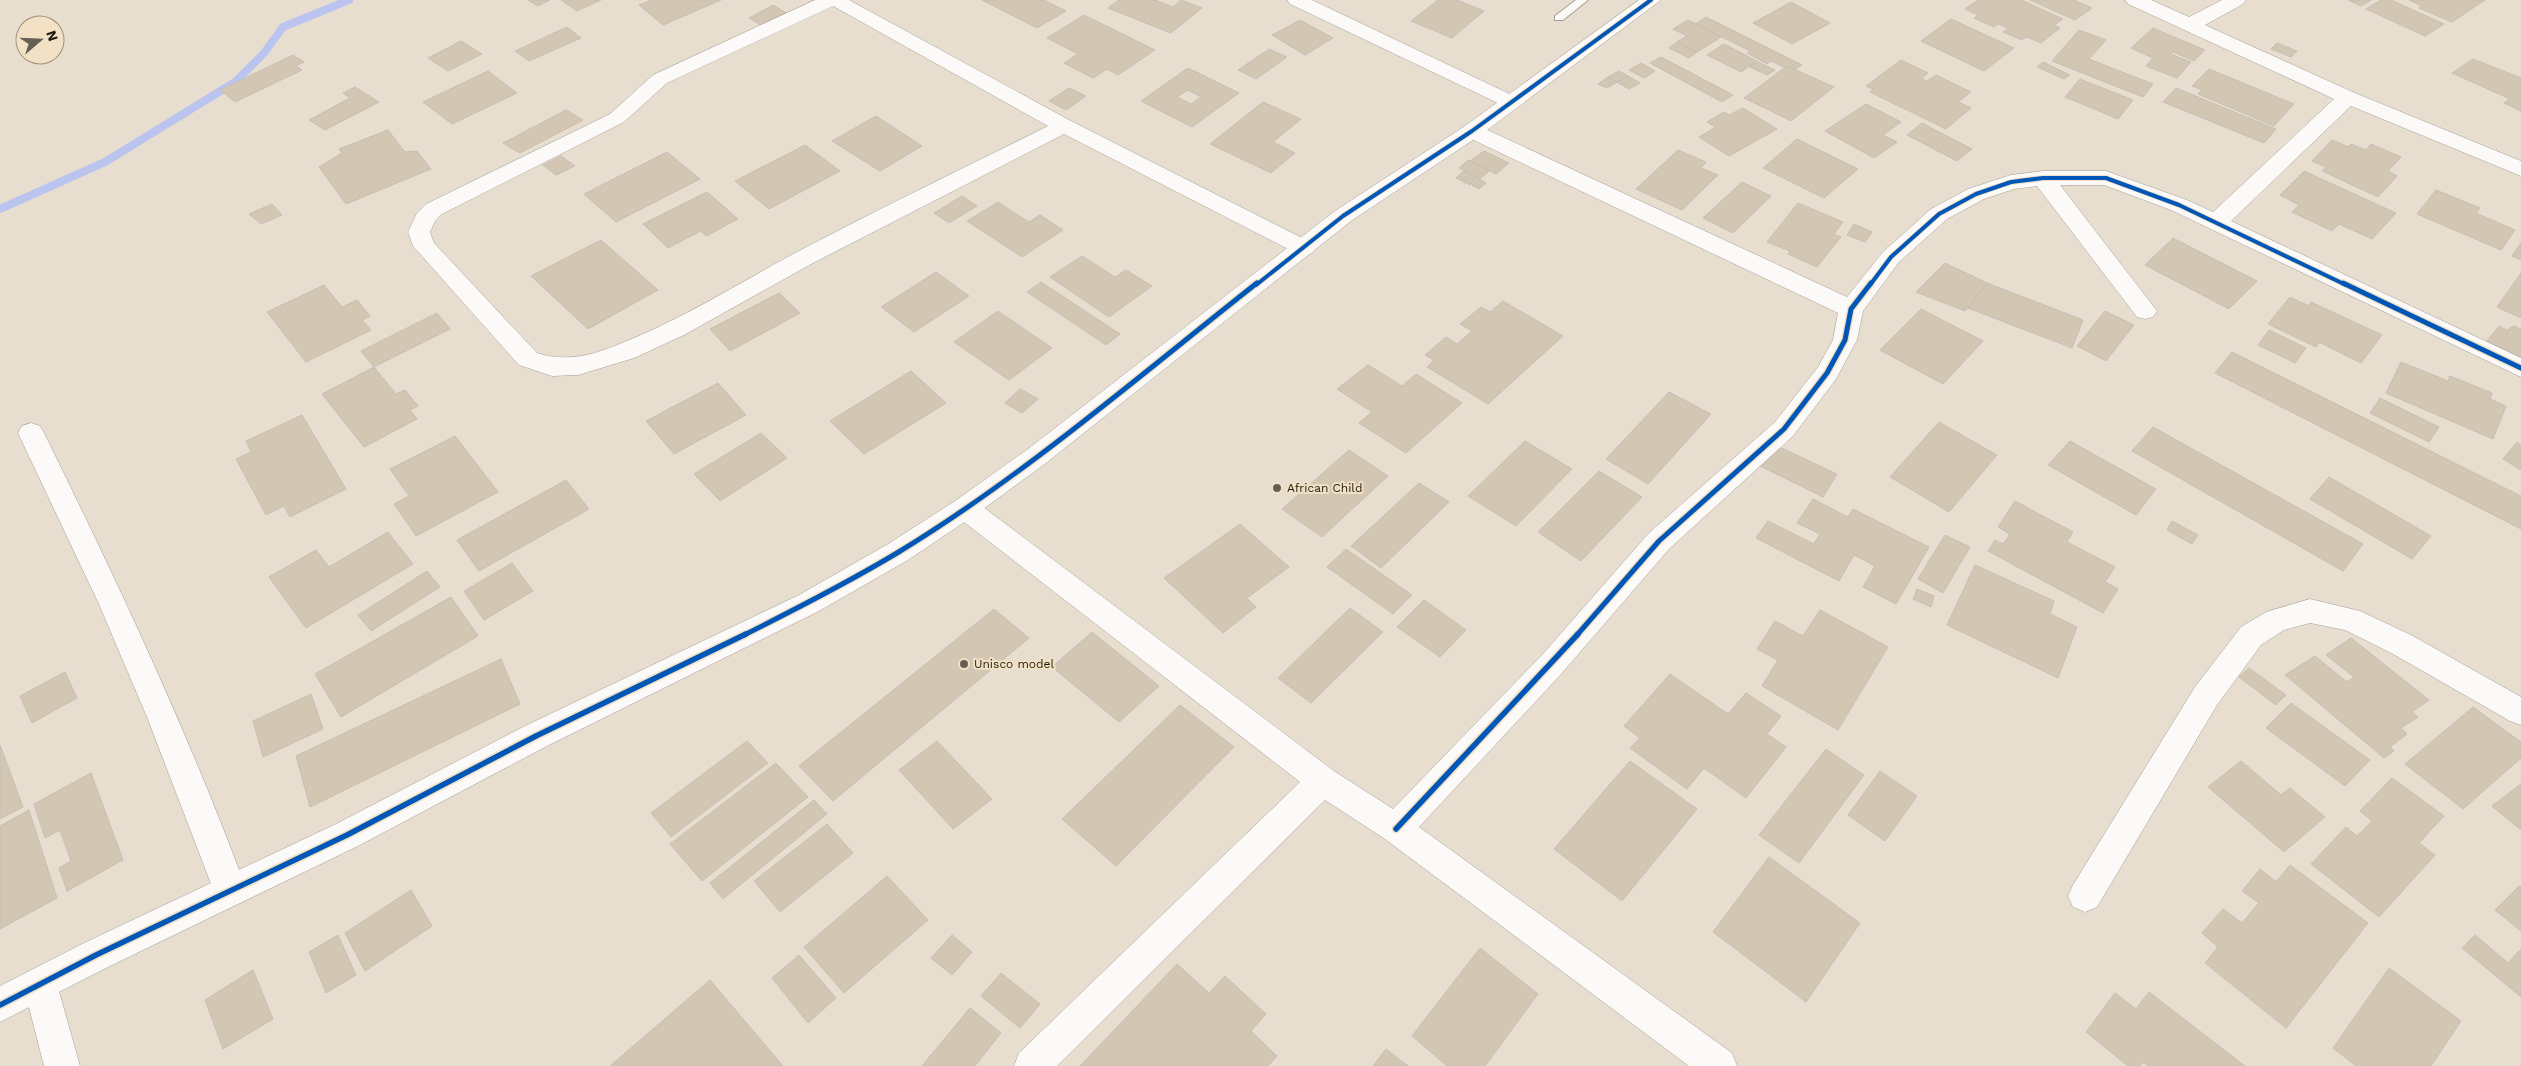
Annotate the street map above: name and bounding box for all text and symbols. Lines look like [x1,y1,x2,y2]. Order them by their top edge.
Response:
north arrow [15,15,65,65]
text: N [43,28,62,43]
place label: African Child [1287,481,1363,495]
marker: African Child [1271,482,1283,494]
place label: Unisco model [974,657,1054,671]
marker: Unisco model [958,658,970,670]

